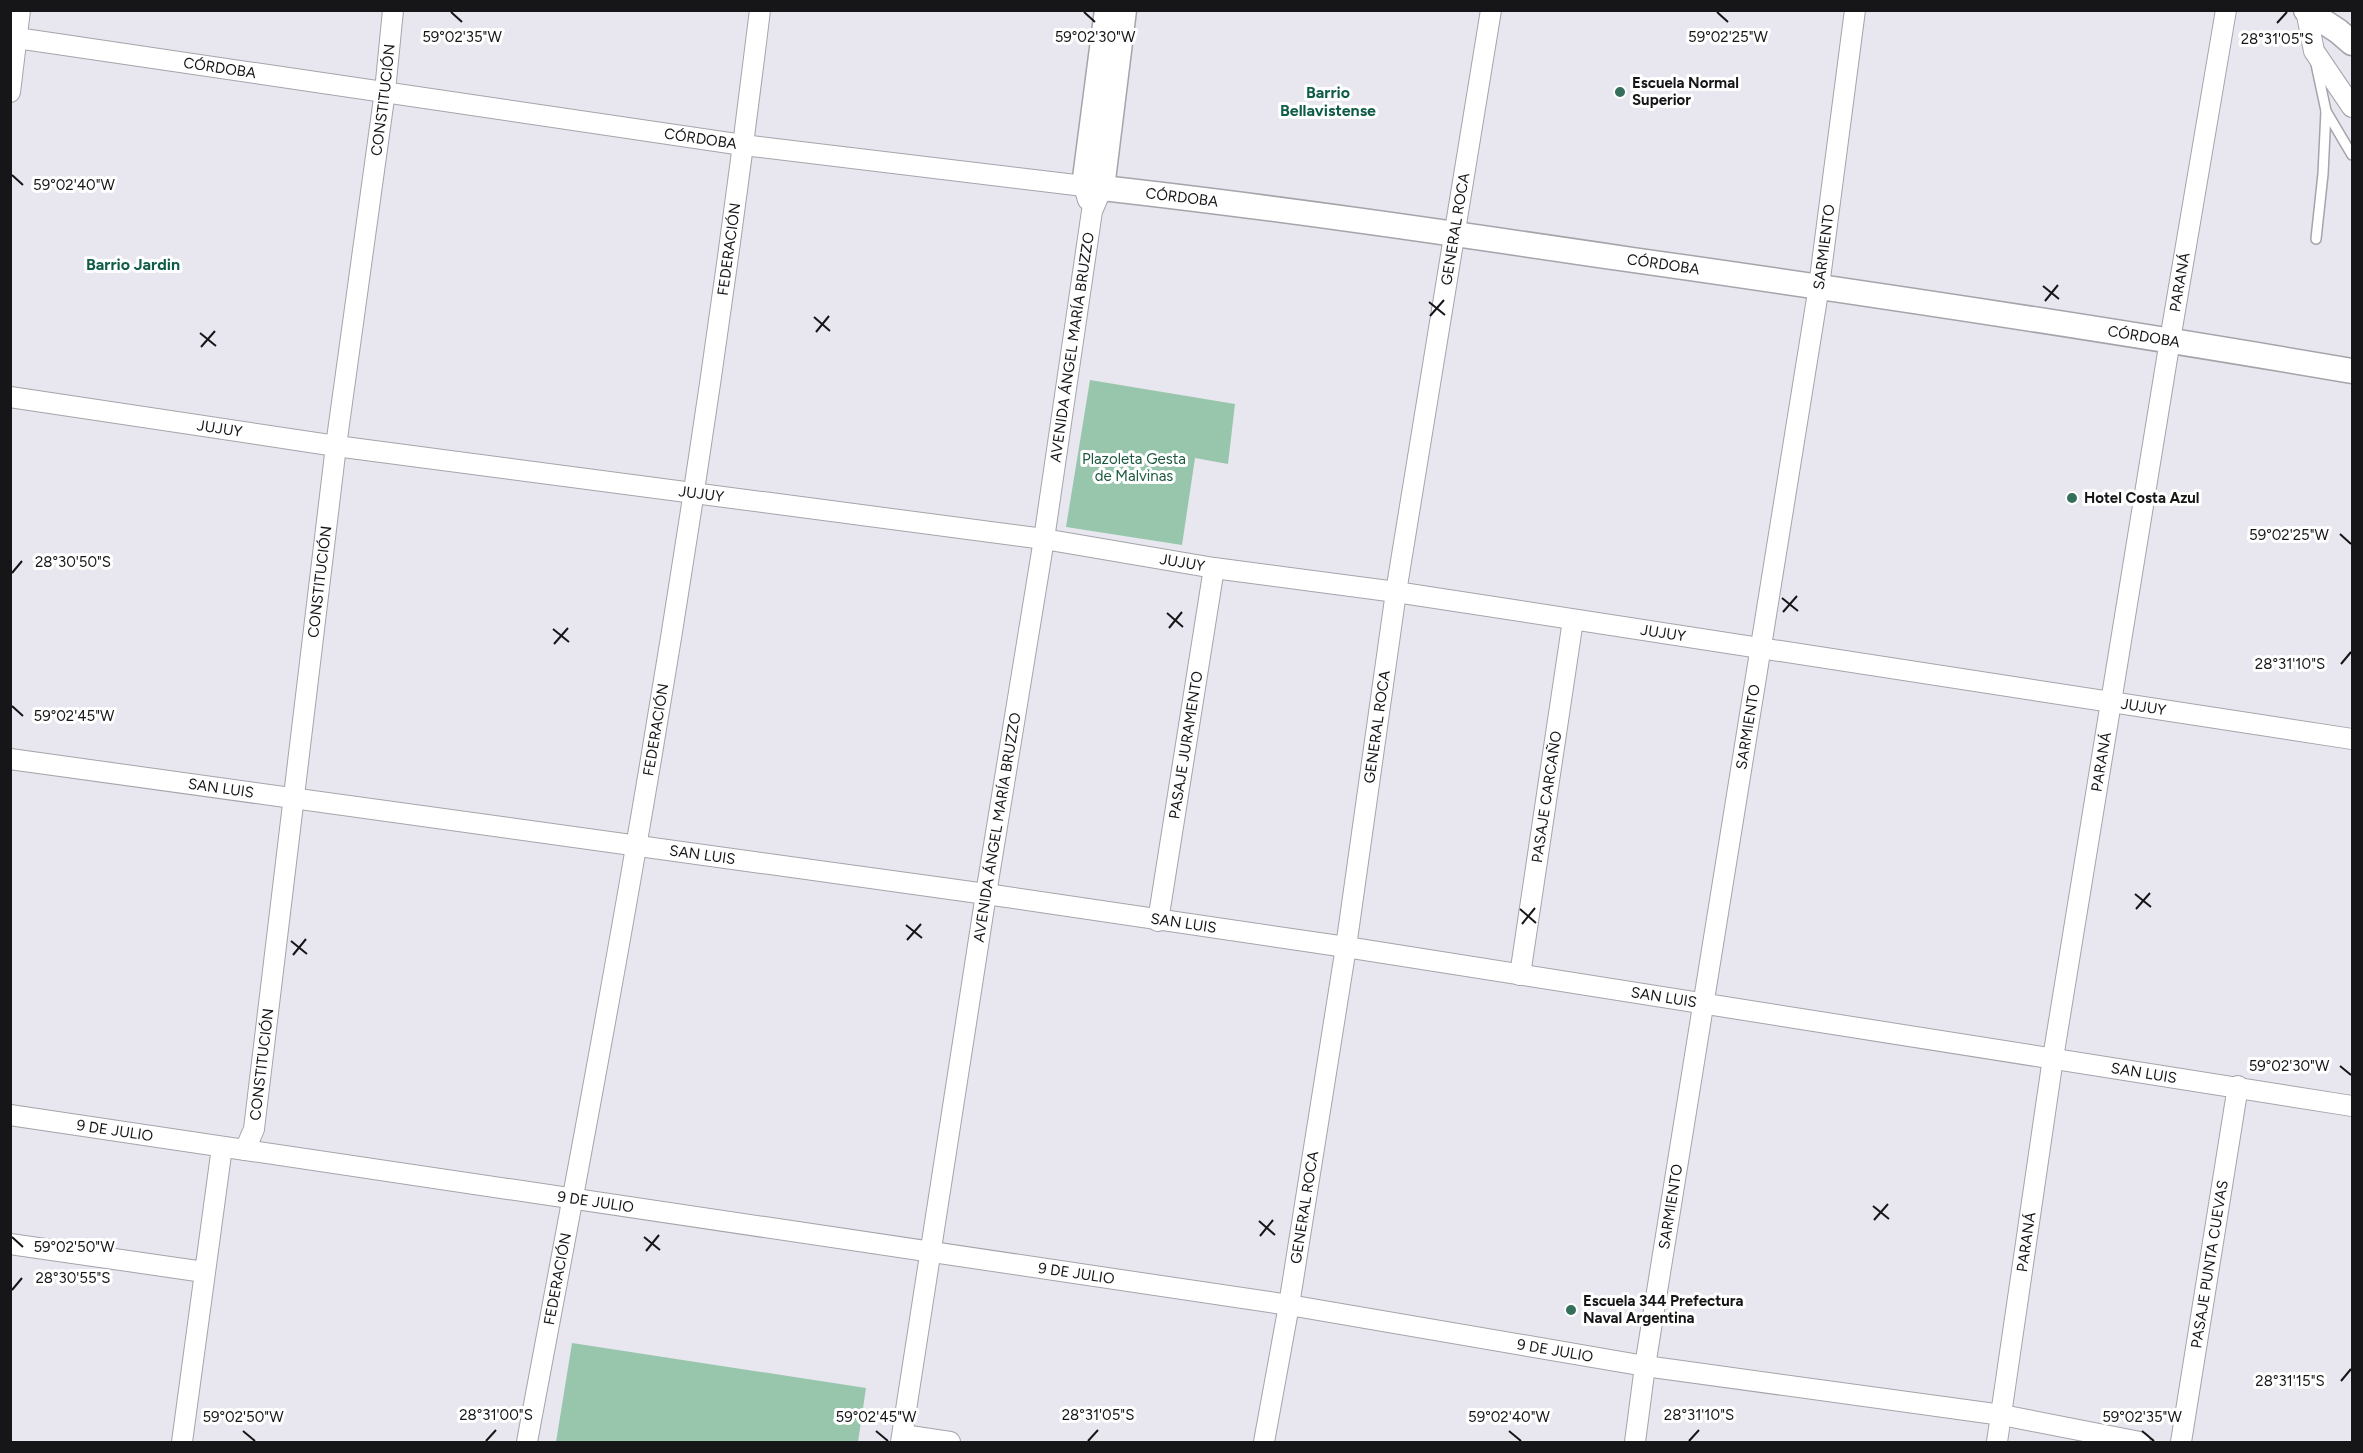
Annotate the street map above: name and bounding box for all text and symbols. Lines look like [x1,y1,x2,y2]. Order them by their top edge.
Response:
text: 59°02'35"W [422,28,502,46]
text: 59°02'30"W [1055,28,1136,46]
text: 59°02'25"W [1688,28,1769,46]
text: 28°31'05"S [2241,30,2313,48]
street label: CONSTITUCIÓN [367,43,399,157]
street label: CÓRDOBA [182,54,257,82]
place label: Escuela Normal Superior [1632,74,1739,109]
district label: Barrio Bellavistense [1280,83,1376,120]
marker: Escuela Normal Superior [1613,85,1627,99]
street label: CÓRDOBA [663,125,738,153]
street label: GENERAL ROCA [1437,171,1473,287]
text: 59°02'40"W [33,176,115,194]
street label: CÓRDOBA [1144,184,1219,211]
street label: FEDERACIÓN [714,202,744,297]
street label: SARMIENTO [1810,203,1839,291]
street label: AVENIDA ÁNGEL MARÍA BRUZZO [1046,231,1098,464]
street label: CÓRDOBA [1626,250,1701,278]
street label: PARANÁ [2166,251,2194,314]
district label: Barrio Jardin [86,255,180,274]
street label: CÓRDOBA [2106,322,2181,351]
street label: JUJUY [196,416,244,441]
park label: Plazoleta Gesta de Malvinas [1082,450,1186,485]
street label: JUJUY [677,482,725,506]
place label: Hotel Costa Azul [2084,489,2200,507]
marker: Hotel Costa Azul [2065,491,2079,505]
street label: CONSTITUCIÓN [304,525,335,639]
text: 59°02'25"W [2249,526,2330,544]
street label: JUJUY [1158,550,1206,575]
text: 28°30'50"S [35,553,111,571]
street label: JUJUY [1639,621,1687,645]
text: 28°31'10"S [2255,655,2325,673]
street label: GENERAL ROCA [1360,669,1394,785]
street label: PASAJE JURAMENTO [1165,670,1206,820]
street label: FEDERACIÓN [639,682,672,777]
street label: SARMIENTO [1732,683,1764,771]
street label: JUJUY [2120,695,2167,719]
text: 59°02'45"W [34,707,115,725]
street label: AVENIDA ÁNGEL MARÍA BRUZZO [970,711,1025,944]
street label: PASAJE CARCAÑO [1528,730,1565,864]
street label: PARANÁ [2088,731,2115,793]
street label: SAN LUIS [187,775,255,802]
street label: SAN LUIS [668,841,737,868]
street label: SAN LUIS [1149,909,1218,937]
street label: SAN LUIS [1630,983,1698,1011]
street label: CONSTITUCIÓN [246,1007,277,1121]
text: 59°02'30"W [2249,1057,2330,1075]
street label: SAN LUIS [2110,1059,2178,1087]
street label: 9 DE JULIO [75,1116,154,1145]
street label: GENERAL ROCA [1287,1150,1322,1265]
street label: SARMIENTO [1655,1163,1686,1251]
street label: PASAJE PUNTA CUEVAS [2187,1179,2232,1350]
street label: 9 DE JULIO [556,1187,635,1217]
street label: PARANÁ [2013,1211,2039,1273]
street label: FEDERACIÓN [540,1231,575,1327]
text: 59°02'50"W [33,1238,115,1256]
street label: 9 DE JULIO [1037,1259,1116,1288]
text: 28°30'55"S [35,1269,111,1287]
place label: Escuela 344 Prefectura Naval Argentina [1583,1292,1743,1327]
marker: Escuela 344 Prefectura Naval Argentina [1564,1303,1578,1317]
street label: 9 DE JULIO [1516,1335,1595,1366]
text: 28°31'15"S [2255,1372,2325,1390]
text: 28°31'00"S [459,1406,533,1424]
text: 28°31'05"S [1062,1406,1134,1424]
text: 28°31'10"S [1664,1406,1734,1424]
text: 59°02'50"W [202,1408,284,1426]
text: 59°02'45"W [836,1408,917,1426]
text: 59°02'40"W [1468,1408,1550,1426]
text: 59°02'35"W [2102,1408,2182,1426]

